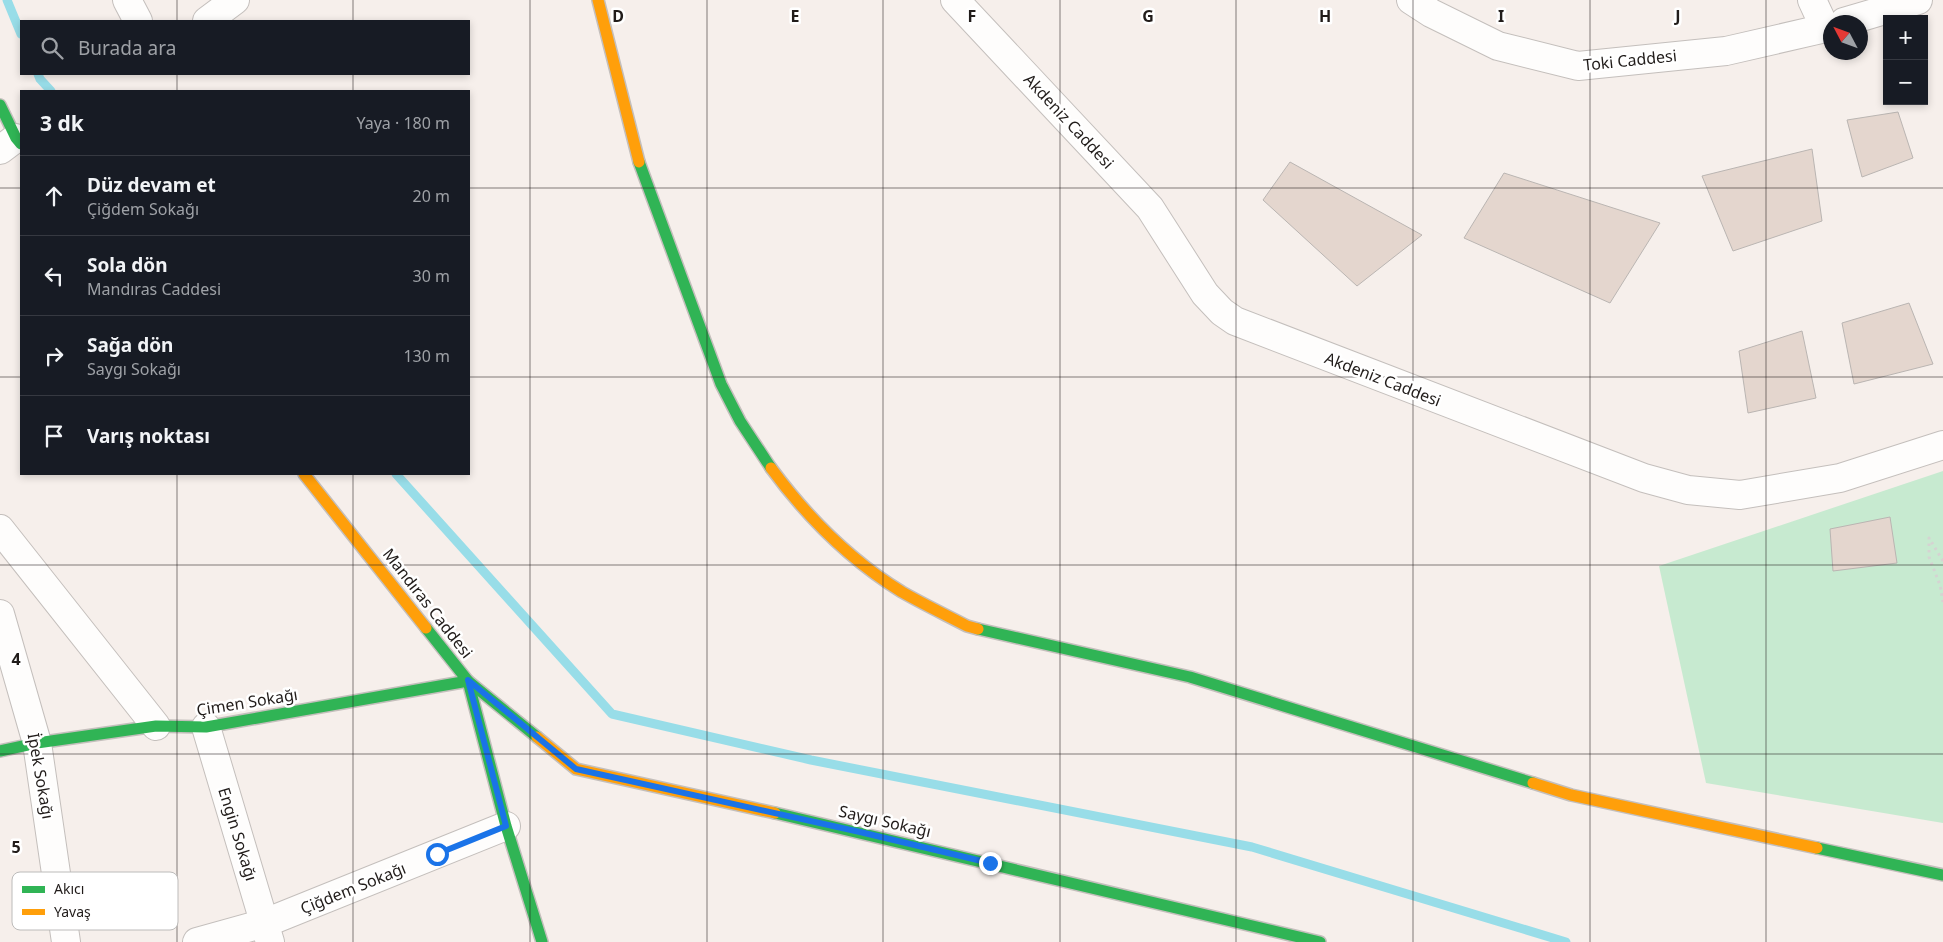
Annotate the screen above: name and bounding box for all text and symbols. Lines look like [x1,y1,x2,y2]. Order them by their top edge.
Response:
text: D [612,5,624,27]
text: E [791,5,800,27]
text: F [968,5,976,27]
text: G [1142,5,1154,27]
text: H [1319,5,1331,27]
text: I [1498,5,1504,27]
text: J [1673,5,1681,27]
north arrow [1823,15,1868,60]
map controls [1883,15,1928,105]
button: + [1883,15,1928,60]
search box [20,20,470,75]
icon: search [38,34,66,62]
text: Burada ara [78,35,176,61]
street label: Toki Caddesi [1582,44,1678,76]
button: − [1883,60,1928,105]
street label: Akdeniz Caddesi [1019,69,1119,173]
text: 3 dk [40,109,84,137]
text: Yaya · 180 m [356,112,450,134]
text: Düz devam et [87,172,216,198]
icon: ahead [40,182,68,210]
text: 20 m [413,185,450,207]
text: Çiğdem Sokağı [87,198,199,220]
text: Sola dön [87,252,168,278]
icon: left [40,262,68,290]
text: 30 m [413,265,450,287]
text: Mandıras Caddesi [87,278,221,300]
text: Sağa dön [87,332,173,358]
icon: right [40,342,68,370]
text: 130 m [403,345,450,367]
street label: Akdeniz Caddesi [1322,347,1444,411]
text: Saygı Sokağı [87,358,181,380]
icon: arrive [40,422,68,450]
text: Varış noktası [87,423,210,449]
street label: Mandıras Caddesi [378,543,478,663]
text: 4 [11,648,21,670]
street label: Çimen Sokağı [195,683,299,721]
street label: İpek Sokağı [23,731,59,821]
street label: Engin Sokağı [213,785,263,883]
street label: Saygı Sokağı [837,800,933,842]
text: 5 [11,836,21,858]
route start [426,843,449,866]
route end [979,852,1002,875]
street label: Çiğdem Sokağı [297,857,409,919]
legend [12,872,178,930]
text: Akıcı [54,879,84,898]
text: Yavaş [54,902,91,921]

